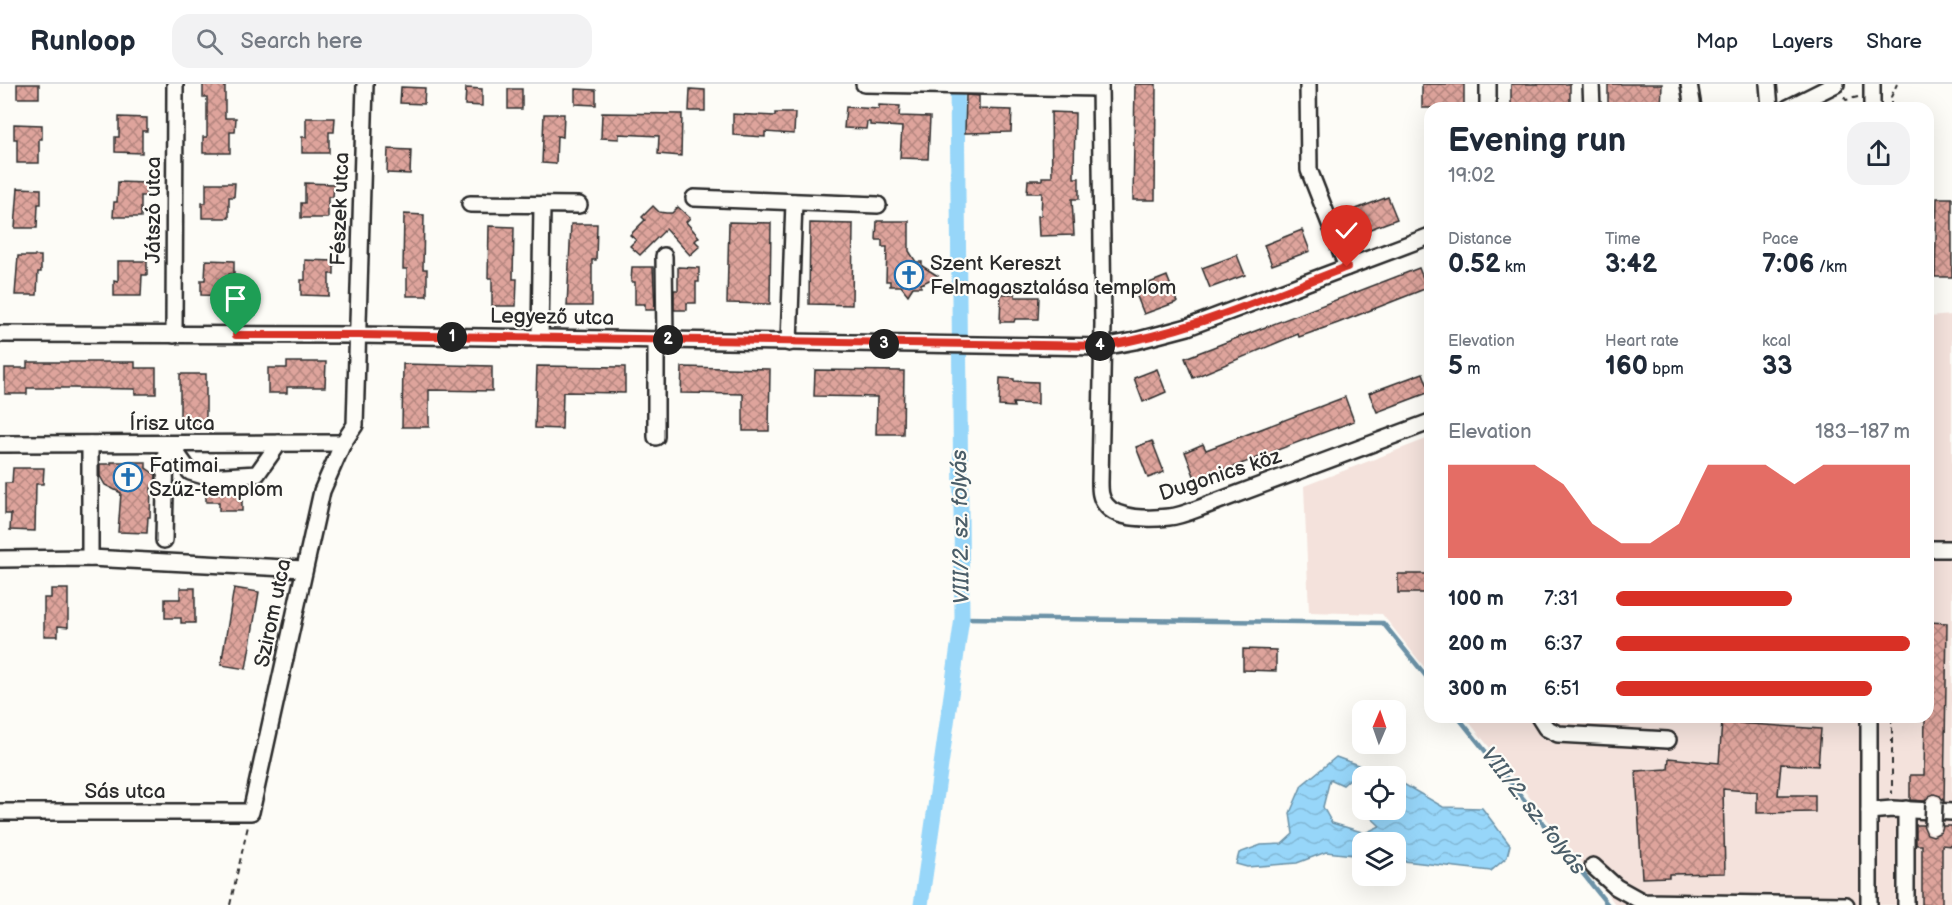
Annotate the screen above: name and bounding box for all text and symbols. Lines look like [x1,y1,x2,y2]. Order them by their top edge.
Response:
search box [172,14,592,68]
text: Runloop [30,25,136,58]
icon: search [193,25,226,58]
text: Search here [241,28,362,55]
text: Map [1696,29,1738,54]
text: Layers [1771,29,1833,54]
text: Share [1866,29,1922,54]
text: Evening run [1448,121,1626,161]
button: share [1847,122,1910,185]
street label: Fészek utca [326,152,354,266]
street label: Játszó utca [141,156,166,264]
text: 19:02 [1448,164,1495,188]
pin [1321,205,1372,267]
icon: check [1330,214,1363,247]
text: Distance [1448,230,1512,249]
text: Time [1605,230,1640,249]
text: Pace [1762,230,1798,249]
text: 0.52 [1448,249,1501,280]
text: 3:42 [1605,249,1657,280]
text: 7:06 [1762,249,1815,280]
place label: Szent Kereszt Felmagasztalása templom [930,251,1176,300]
text: km [1501,258,1526,277]
text: /km [1815,258,1847,277]
church icon: Szent Kereszt Felmagasztalása templom [893,259,925,291]
pin [210,273,261,335]
icon: arrive [219,282,252,315]
street label: Legyező utca [490,303,614,331]
pin: 1 [437,322,467,352]
pin: 2 [653,325,683,355]
text: 1 [449,327,455,346]
pin: 3 [869,329,899,359]
text: 2 [663,330,673,349]
pin: 4 [1085,331,1115,361]
text: Elevation [1448,332,1515,351]
text: Heart rate [1605,332,1679,351]
text: kcal [1762,332,1791,351]
text: 3 [879,334,889,353]
text: 4 [1095,336,1105,355]
text: 5 [1448,351,1463,382]
text: 160 [1605,351,1648,382]
text: 33 [1762,351,1792,382]
text: m [1463,360,1481,379]
text: bpm [1648,360,1684,379]
street label: Írisz utca [129,411,215,436]
text: Elevation [1448,420,1531,444]
text: 183–187 m [1815,420,1910,444]
street label: Dugonics köz [1156,443,1285,506]
water label: VIII/2. sz. folyás [946,449,976,605]
place label: Fatimai Szűz-templom [149,453,283,502]
church icon: Fatimai Szűz-templom [112,461,144,493]
street label: Szirom utca [249,556,297,670]
text: 100 m [1448,587,1504,611]
text: 7:31 [1544,587,1578,611]
text: 200 m [1448,632,1507,656]
text: 6:37 [1544,632,1582,656]
text: 300 m [1448,677,1507,701]
text: 6:51 [1544,677,1579,701]
north arrow [1352,700,1406,754]
map controls [1352,700,1406,886]
water label: VIII/2. sz. folyás [1475,742,1591,880]
button: locate [1352,766,1406,820]
street label: Sás utca [84,779,166,804]
button: layers [1352,832,1406,886]

